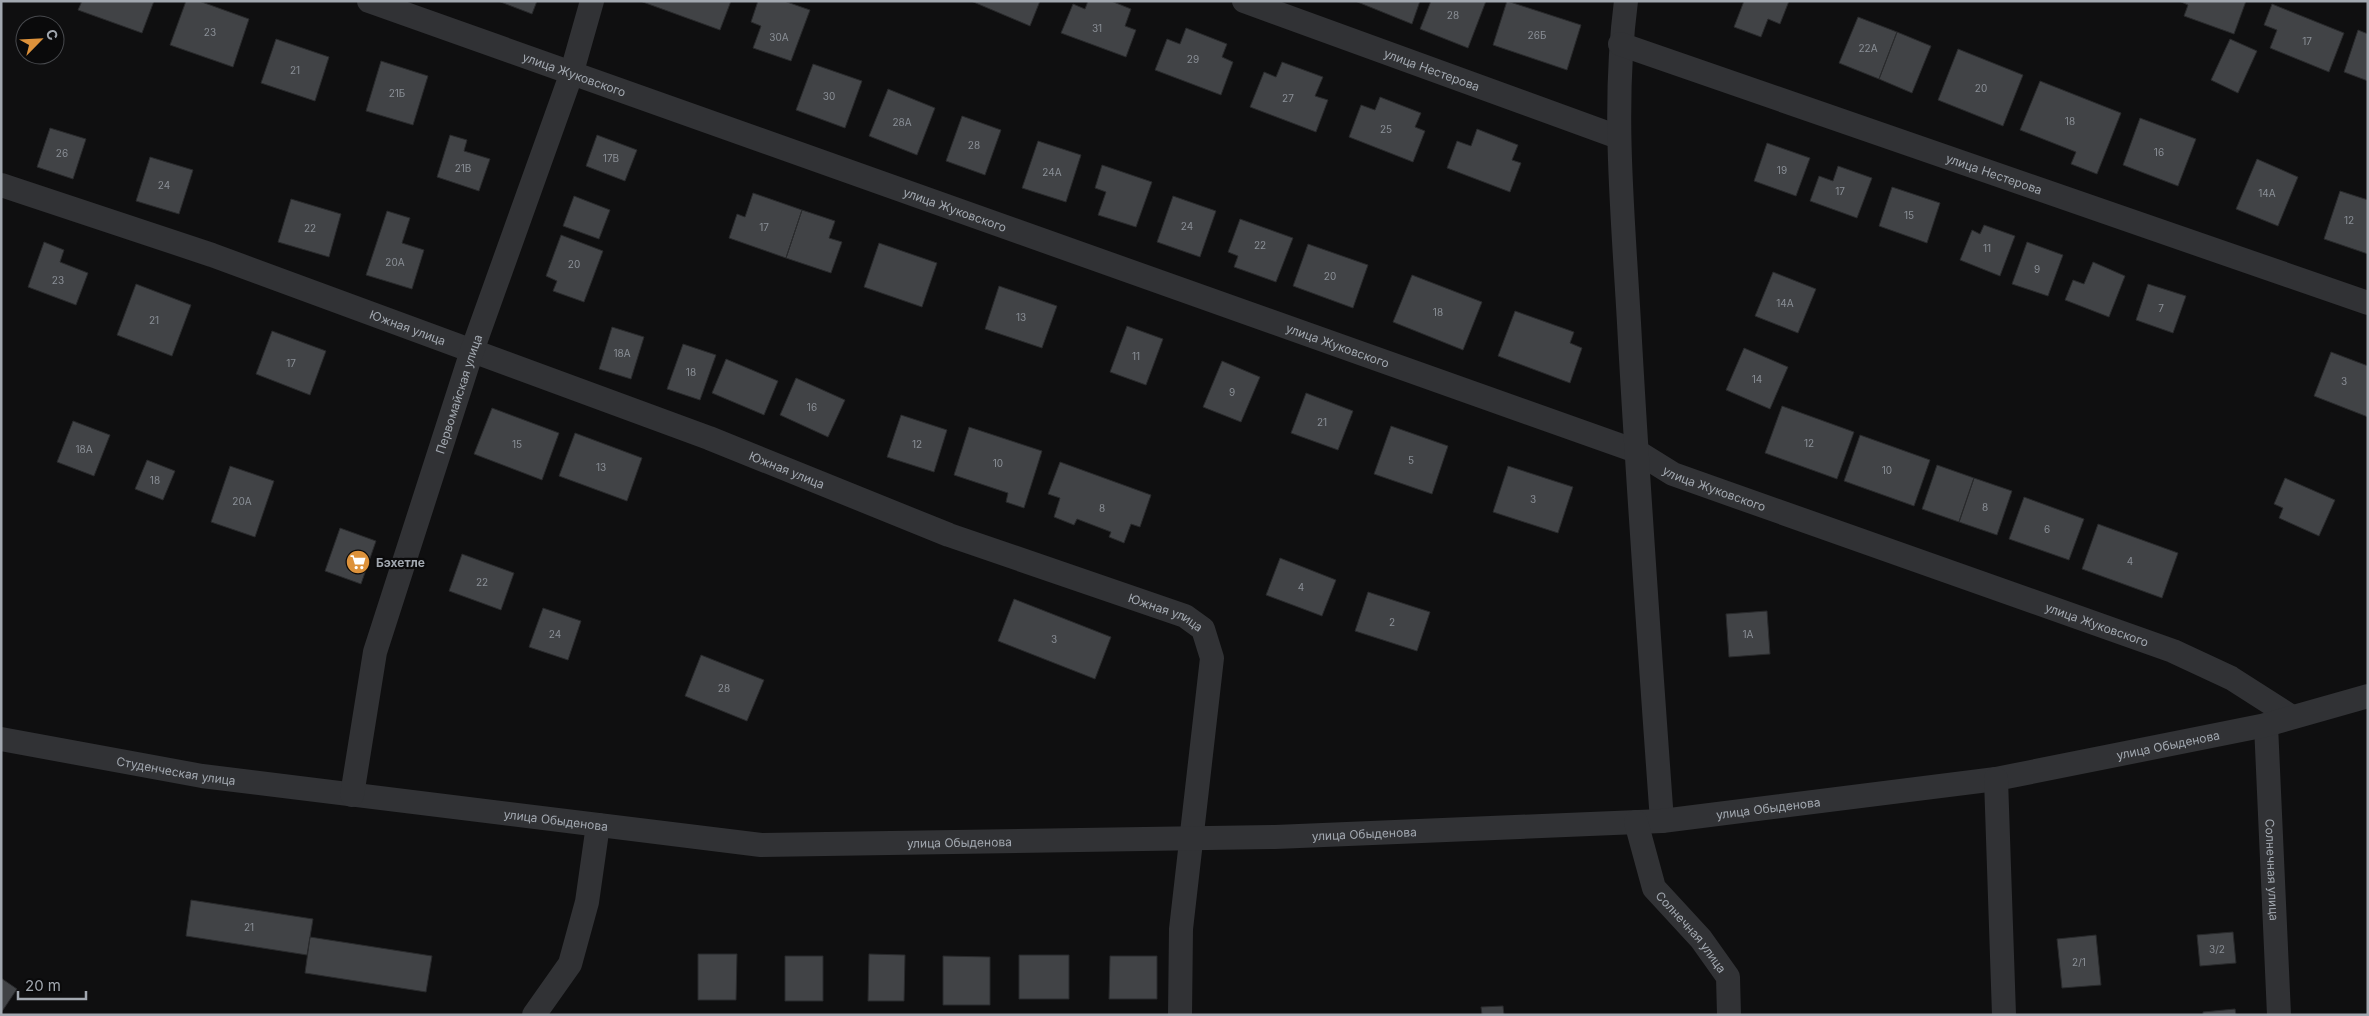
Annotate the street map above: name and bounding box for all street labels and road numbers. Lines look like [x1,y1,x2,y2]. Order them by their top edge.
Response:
street label: улица Нестерова [1382,45,1482,94]
street label: улица Жуковского [521,49,628,99]
street label: улица Нестерова [1944,150,2044,197]
street label: улица Жуковского [901,184,1009,234]
street label: Южная улица [368,306,448,348]
street label: улица Жуковского [1284,320,1391,370]
street label: Первомайская улица [432,332,485,456]
street label: Южная улица [747,448,827,491]
street label: улица Жуковского [1660,462,1768,514]
street label: Южная улица [1126,590,1206,634]
street label: улица Жуковского [2043,599,2151,649]
street label: улица Обыденова [2115,727,2221,762]
street label: Студенческая улица [115,753,237,788]
street label: улица Обыденова [1715,794,1821,822]
street label: улица Обыденова [503,806,609,834]
street label: Солнечная улица [2263,819,2282,921]
street label: улица Обыденова [1311,824,1417,843]
street label: улица Обыденова [907,834,1012,850]
street label: Солнечная улица [1653,888,1730,975]

